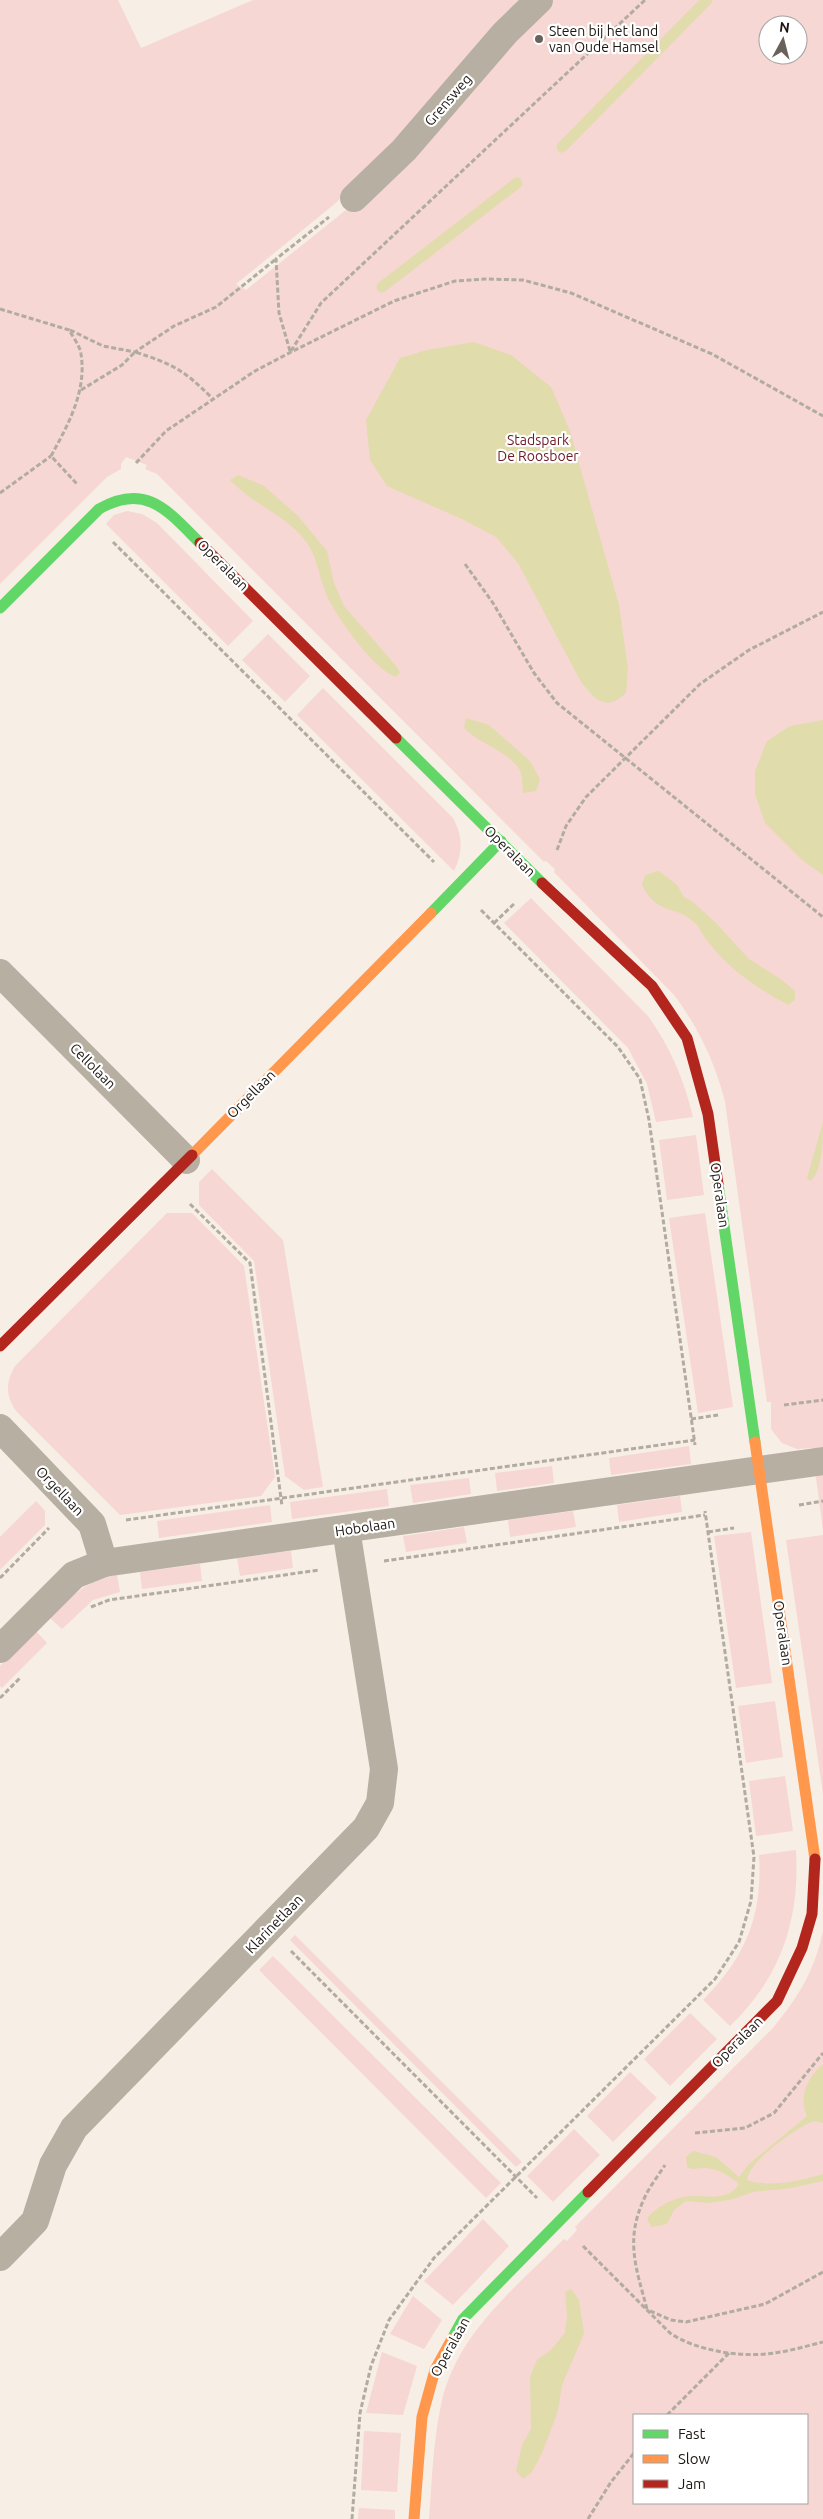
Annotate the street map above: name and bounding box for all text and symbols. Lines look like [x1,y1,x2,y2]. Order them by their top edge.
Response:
north arrow [758,15,808,65]
text: N [778,19,791,36]
place label: Steen bij het land van Oude Hamsel [549,23,659,55]
marker: Steen bij het land van Oude Hamsel [533,33,545,45]
street label: Grensweg [421,71,475,129]
park label: Stadspark De Roosboer [497,432,579,464]
street label: Operalaan [194,536,252,594]
street label: Operalaan [481,822,539,880]
street label: Cellolaan [67,1040,119,1092]
street label: Orgellaan [224,1067,278,1121]
street label: Operalaan [708,1162,732,1228]
street label: Orgellaan [33,1463,87,1519]
street label: Hobolaan [334,1515,396,1539]
street label: Operalaan [771,1600,795,1666]
street label: Klarinetlaan [242,1891,306,1957]
street label: Operalaan [708,2013,766,2071]
street label: Operalaan [427,2315,473,2379]
legend [633,2414,808,2504]
text: Fast [678,2425,706,2442]
text: Slow [678,2450,711,2467]
text: Jam [678,2475,706,2492]

